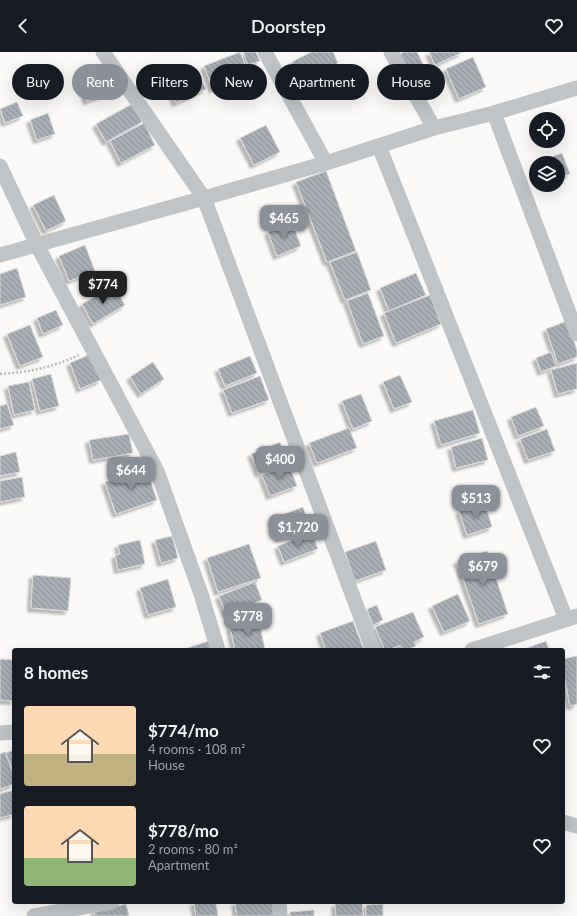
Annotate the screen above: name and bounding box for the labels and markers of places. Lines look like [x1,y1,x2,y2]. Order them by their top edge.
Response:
pin: $465 [260,205,308,239]
pin: $774 [79,271,127,305]
pin: $400 [256,446,304,480]
pin: $644 [107,457,155,491]
pin: $513 [452,485,500,519]
pin: $1,720 [265,514,331,548]
pin: $679 [459,553,507,587]
pin: $778 [224,603,272,637]

